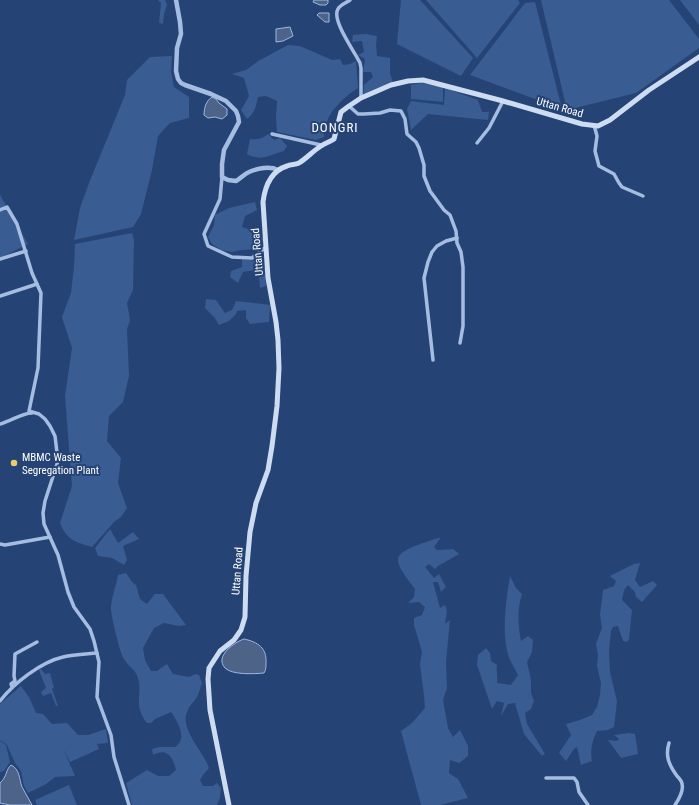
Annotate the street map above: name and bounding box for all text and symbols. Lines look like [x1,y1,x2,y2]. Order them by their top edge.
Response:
street label: Uttan Road [535,95,585,120]
district label: DONGRI [311,120,359,135]
street label: Uttan Road [249,228,266,276]
place label: MBMC Waste Segregation Plant [22,451,99,477]
marker: MBMC Waste Segregation Plant [9,458,19,468]
street label: Uttan Road [229,547,246,595]

